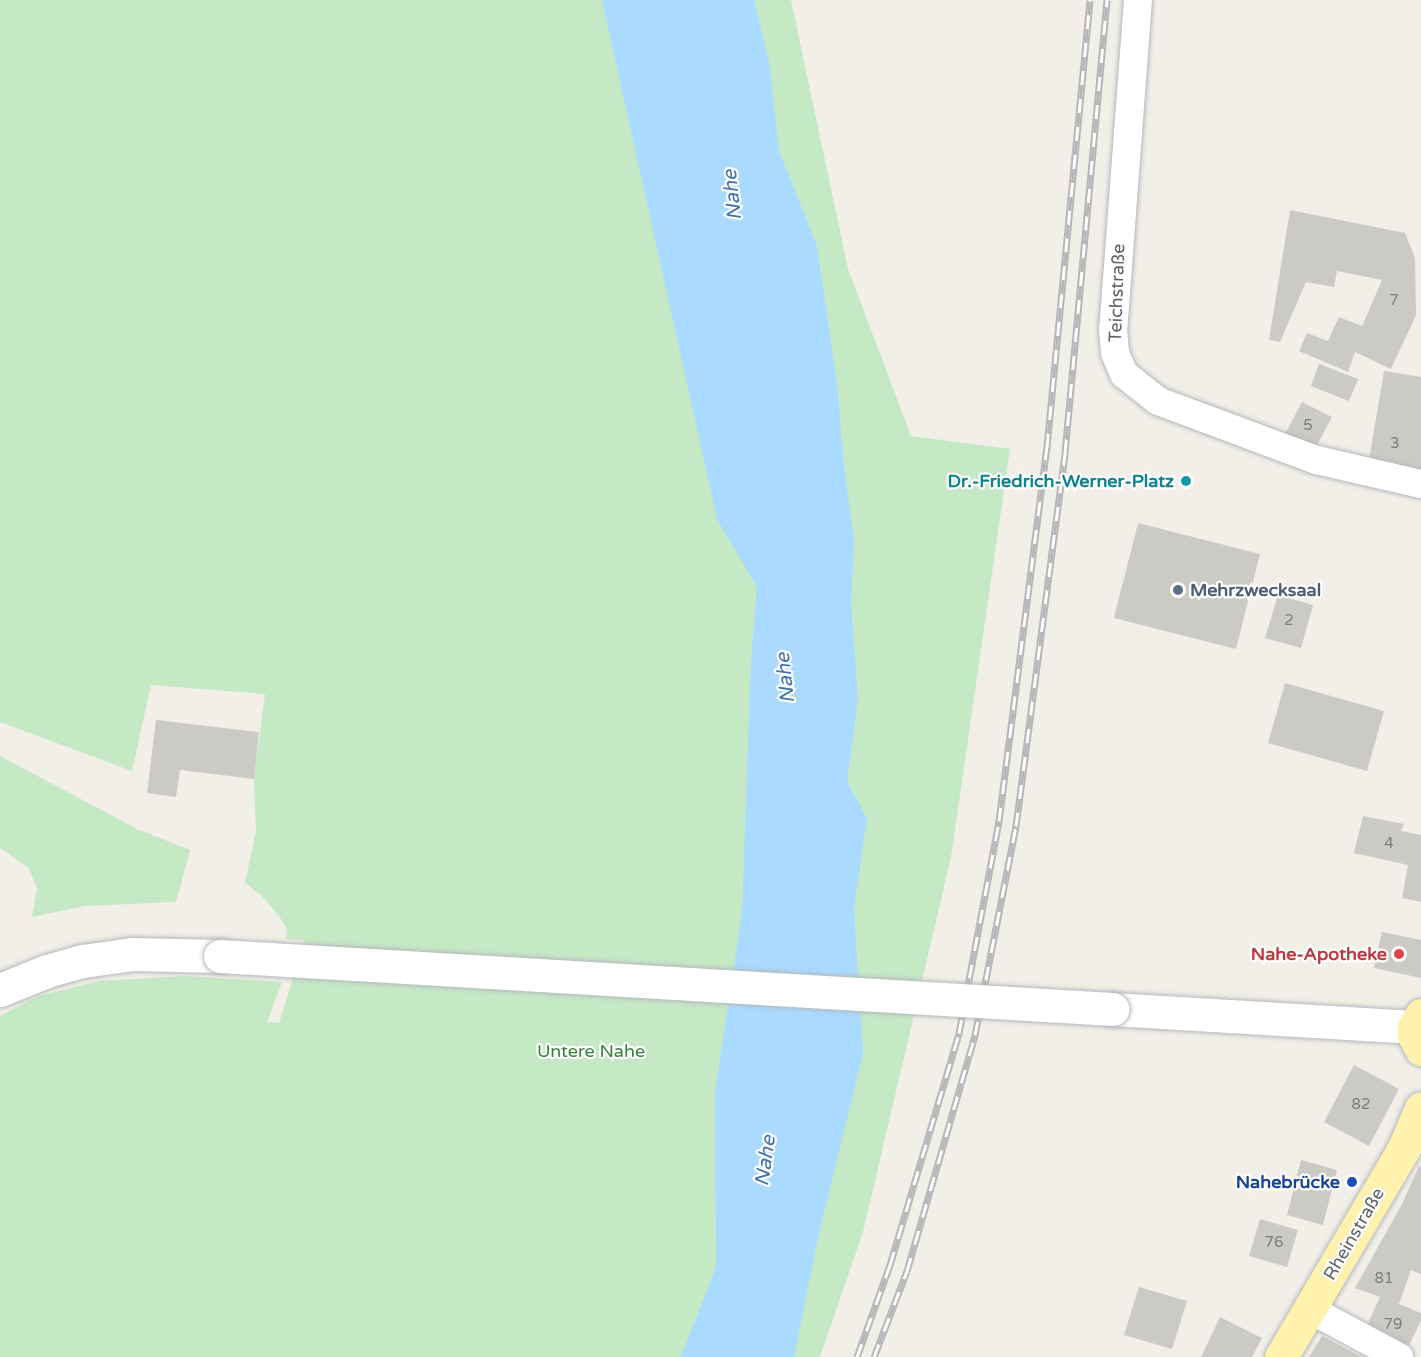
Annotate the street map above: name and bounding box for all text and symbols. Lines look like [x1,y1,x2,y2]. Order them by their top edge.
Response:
water label: Nahe [718,168,748,222]
street label: Teichstraße [1104,243,1130,343]
house number: 7 [1389,292,1399,310]
house number: 5 [1303,417,1313,435]
house number: 3 [1390,435,1400,453]
place label: Dr.-Friedrich-Werner-Platz [948,470,1174,492]
marker: Dr.-Friedrich-Werner-Platz [1179,474,1193,488]
place label: Mehrzwecksaal [1190,579,1321,601]
marker: Mehrzwecksaal [1171,583,1185,597]
house number: 2 [1284,612,1294,630]
water label: Nahe [771,651,801,705]
house number: 4 [1384,835,1394,853]
place label: Nahe-Apotheke [1251,943,1387,965]
marker: Nahe-Apotheke [1392,947,1406,961]
park label: Untere Nahe [537,1040,645,1062]
house number: 82 [1352,1096,1370,1114]
water label: Nahe [751,1134,781,1188]
place label: Nahebrücke [1236,1171,1340,1193]
marker: Nahebrücke [1345,1175,1359,1189]
street label: Rheinstraße [1319,1184,1389,1284]
house number: 76 [1265,1234,1283,1252]
house number: 81 [1375,1270,1393,1288]
house number: 79 [1384,1316,1402,1334]

